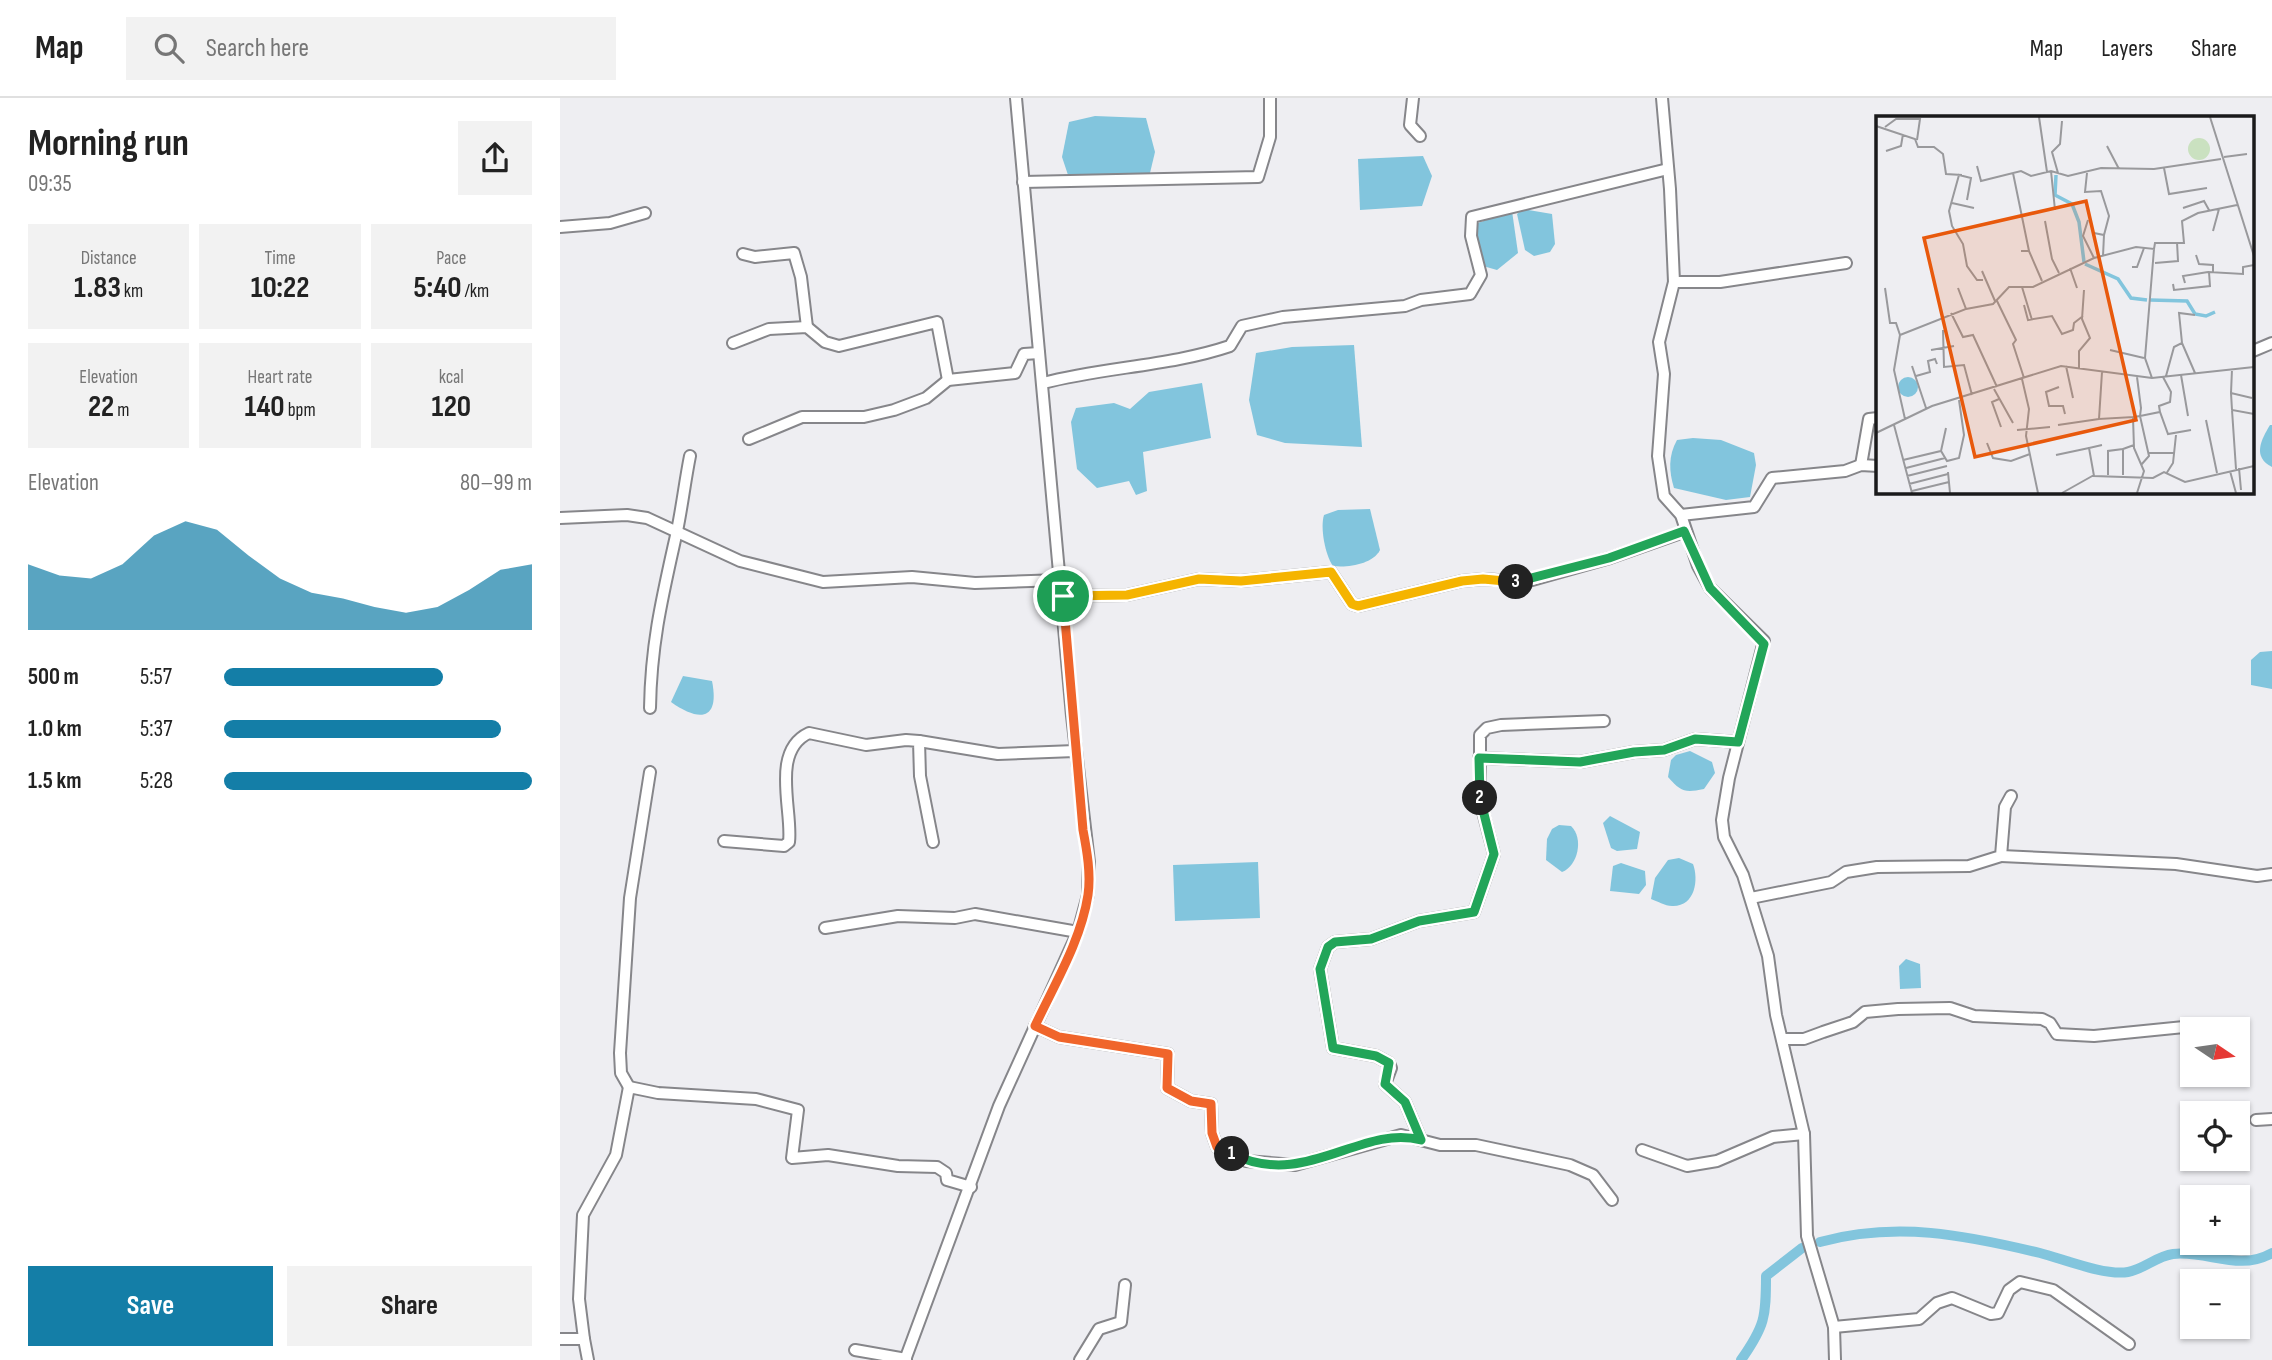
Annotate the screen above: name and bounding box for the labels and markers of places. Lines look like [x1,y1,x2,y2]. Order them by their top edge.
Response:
pin: 3 [1499,564,1534,600]
pin [1033,566,1093,626]
pin: 2 [1462,780,1497,816]
pin: 1 [1214,1136,1250,1172]

